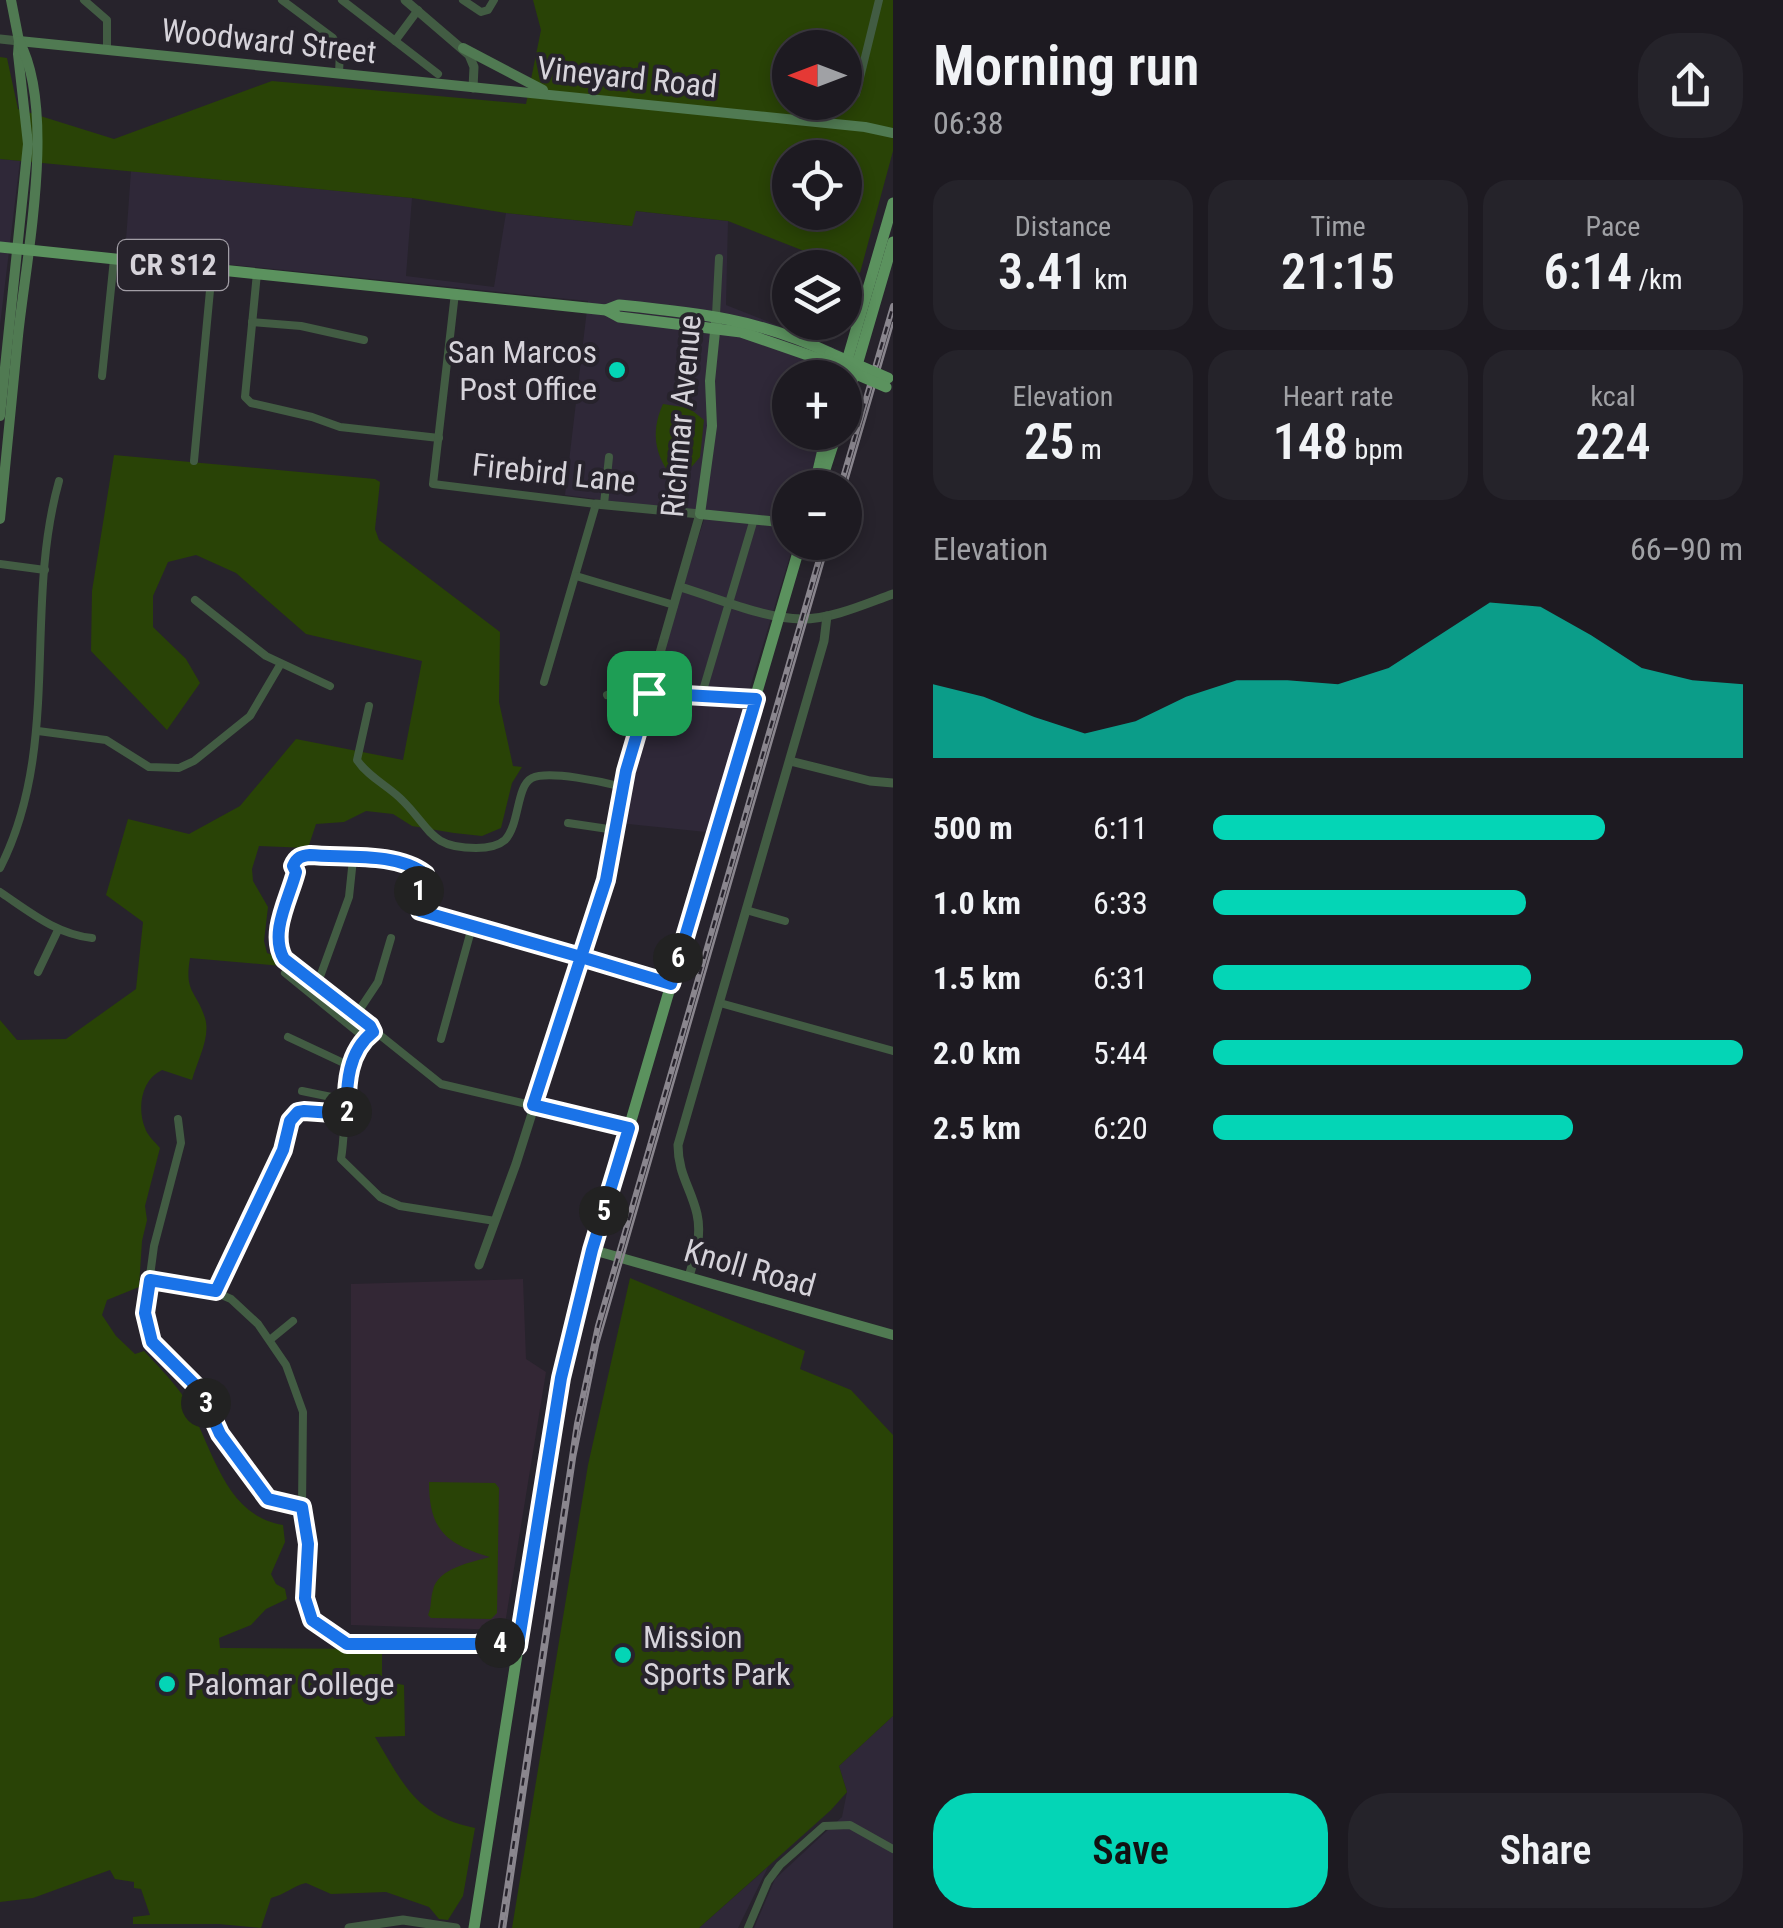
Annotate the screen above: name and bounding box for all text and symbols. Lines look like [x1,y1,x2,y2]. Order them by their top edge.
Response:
street label: Woodward Street [160,11,378,71]
north arrow [772,30,862,120]
map controls [772,30,862,560]
button: share [1638,33,1743,138]
text: Morning run [933,34,1199,98]
street label: Vineyard Road [535,49,719,105]
text: 06:38 [933,104,1004,142]
button: locate [772,140,862,230]
text: Distance [1015,210,1111,243]
text: Time [1310,210,1366,243]
text: Pace [1586,210,1640,243]
road number: CR S12 [118,240,228,290]
text: 3.41 [998,243,1088,301]
text: 21:15 [1281,243,1395,301]
text: 6:14 [1543,243,1632,301]
button: layers [772,250,862,340]
text: km [1088,263,1128,296]
text: /km [1632,263,1683,296]
street label: Richmar Avenue [653,313,709,519]
place label: San Marcos Post Office [448,333,597,408]
marker: San Marcos Post Office [606,359,628,381]
button: + [772,360,862,450]
text: Elevation [1013,380,1113,413]
text: Heart rate [1283,380,1393,413]
text: kcal [1590,380,1636,413]
text: 25 [1024,413,1074,471]
text: 148 [1273,413,1348,471]
text: 224 [1575,413,1651,471]
text: m [1074,433,1102,466]
text: bpm [1348,433,1403,466]
street label: Firebird Lane [470,446,638,500]
button: − [772,470,862,560]
text: Elevation [933,530,1048,568]
text: 66–90 m [1630,530,1743,568]
pin [607,651,692,736]
icon: arrive [622,666,677,721]
text: 500 m [933,809,1013,847]
text: 6:11 [1093,809,1148,847]
pin: 1 [394,866,444,916]
text: 1 [412,874,426,907]
text: 1.0 km [933,884,1021,922]
text: 6:33 [1093,884,1148,922]
pin: 6 [653,933,703,983]
text: 6 [671,941,685,974]
text: 1.5 km [933,959,1021,997]
text: 6:31 [1093,959,1148,997]
text: 2.0 km [933,1034,1021,1072]
text: 5:44 [1093,1034,1148,1072]
pin: 2 [322,1087,372,1137]
text: 2 [340,1095,354,1128]
text: 2.5 km [933,1109,1021,1147]
text: 6:20 [1093,1109,1148,1147]
pin: 5 [579,1186,629,1236]
text: 5 [597,1194,611,1227]
street label: Knoll Road [680,1231,820,1305]
pin: 3 [181,1378,231,1428]
text: 3 [199,1386,213,1419]
pin: 4 [475,1618,525,1668]
place label: Mission Sports Park [643,1618,791,1693]
text: 4 [493,1626,507,1659]
marker: Mission Sports Park [612,1644,634,1666]
place label: Palomar College [187,1665,394,1703]
marker: Palomar College [156,1673,178,1695]
button: Save [933,1793,1328,1908]
button: Share [1348,1793,1743,1908]

